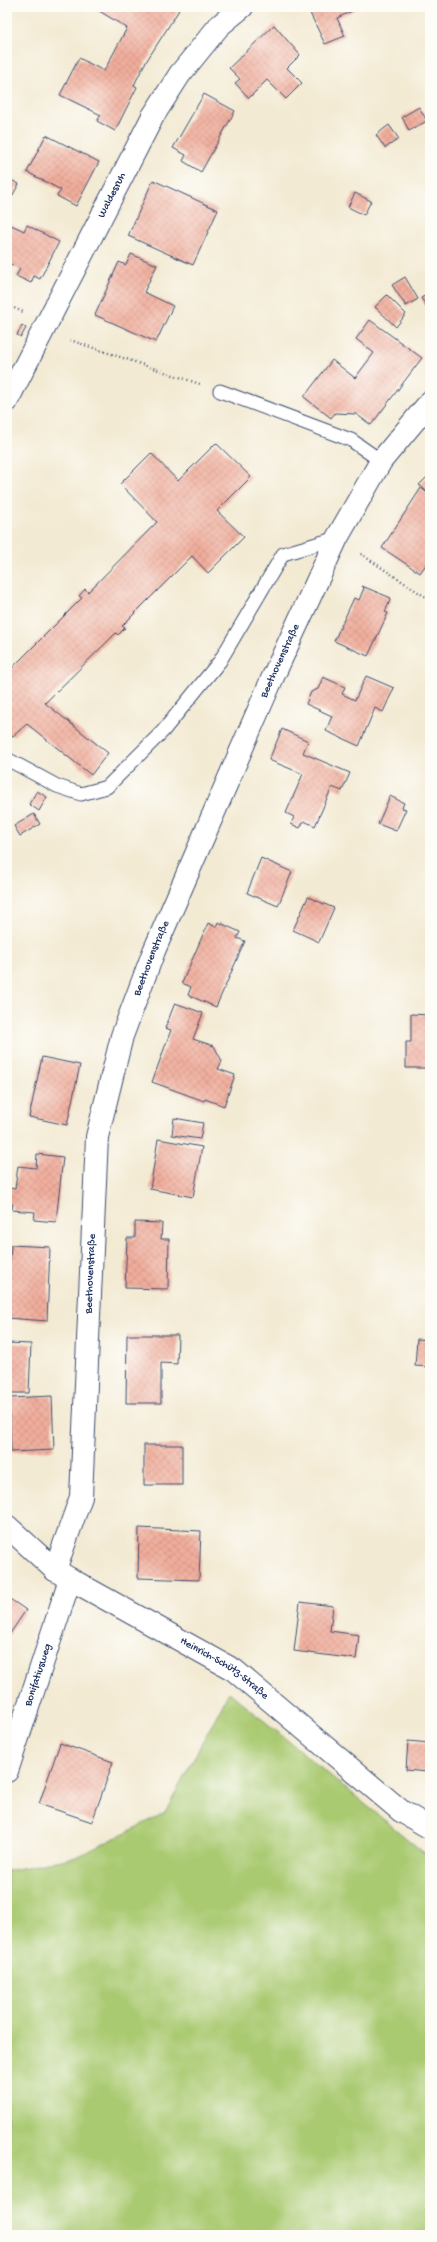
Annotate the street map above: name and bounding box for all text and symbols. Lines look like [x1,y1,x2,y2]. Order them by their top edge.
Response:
street label: Waldesruh [96,171,129,220]
street label: Beethovenstraße [258,622,303,701]
street label: Beethovenstraße [131,919,172,999]
street label: Beethovenstraße [83,1233,99,1315]
street label: Heinrich-Schütz-Straße [178,1635,271,1702]
street label: Bonifatiusweg [22,1642,54,1709]

